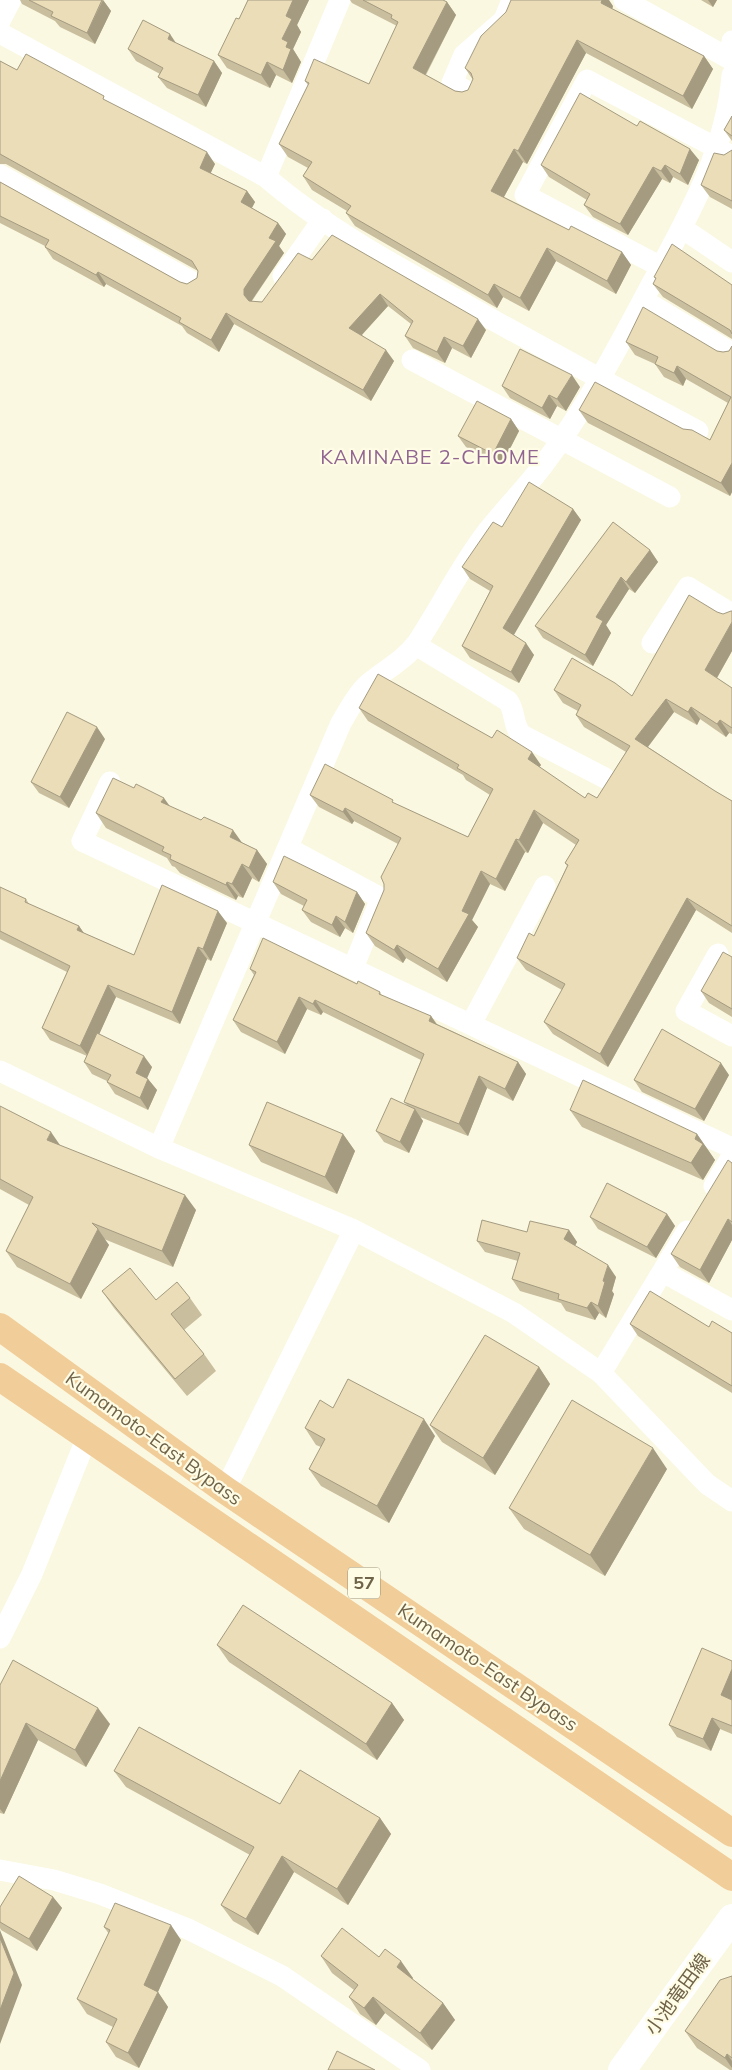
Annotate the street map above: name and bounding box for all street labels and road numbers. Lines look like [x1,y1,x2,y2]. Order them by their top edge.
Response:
street label: Kumamoto-East Bypass [61,1366,247,1510]
road number: 57 [348,1568,380,1599]
street label: Kumamoto-East Bypass [393,1598,583,1736]
street label: 小池竜田線 [639,1949,715,2039]

